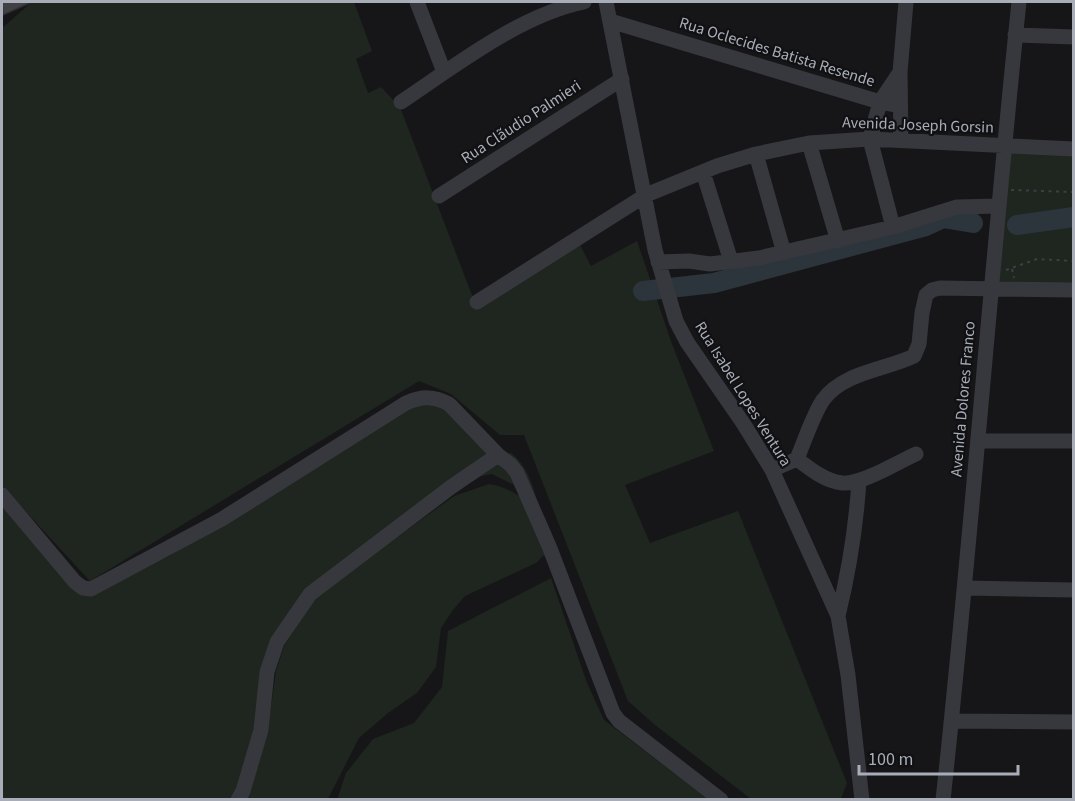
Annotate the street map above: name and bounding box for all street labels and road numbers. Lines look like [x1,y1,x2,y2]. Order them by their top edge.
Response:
street label: Rua Oclecides Batista Resende [677,12,878,92]
street label: Rua Clãudio Palmieri [457,75,585,169]
street label: Avenida Joseph Gorsin [842,111,994,139]
street label: Rua Isabel Lopes Ventura [689,317,797,471]
street label: Avenida Dolores Franco [945,320,981,478]

